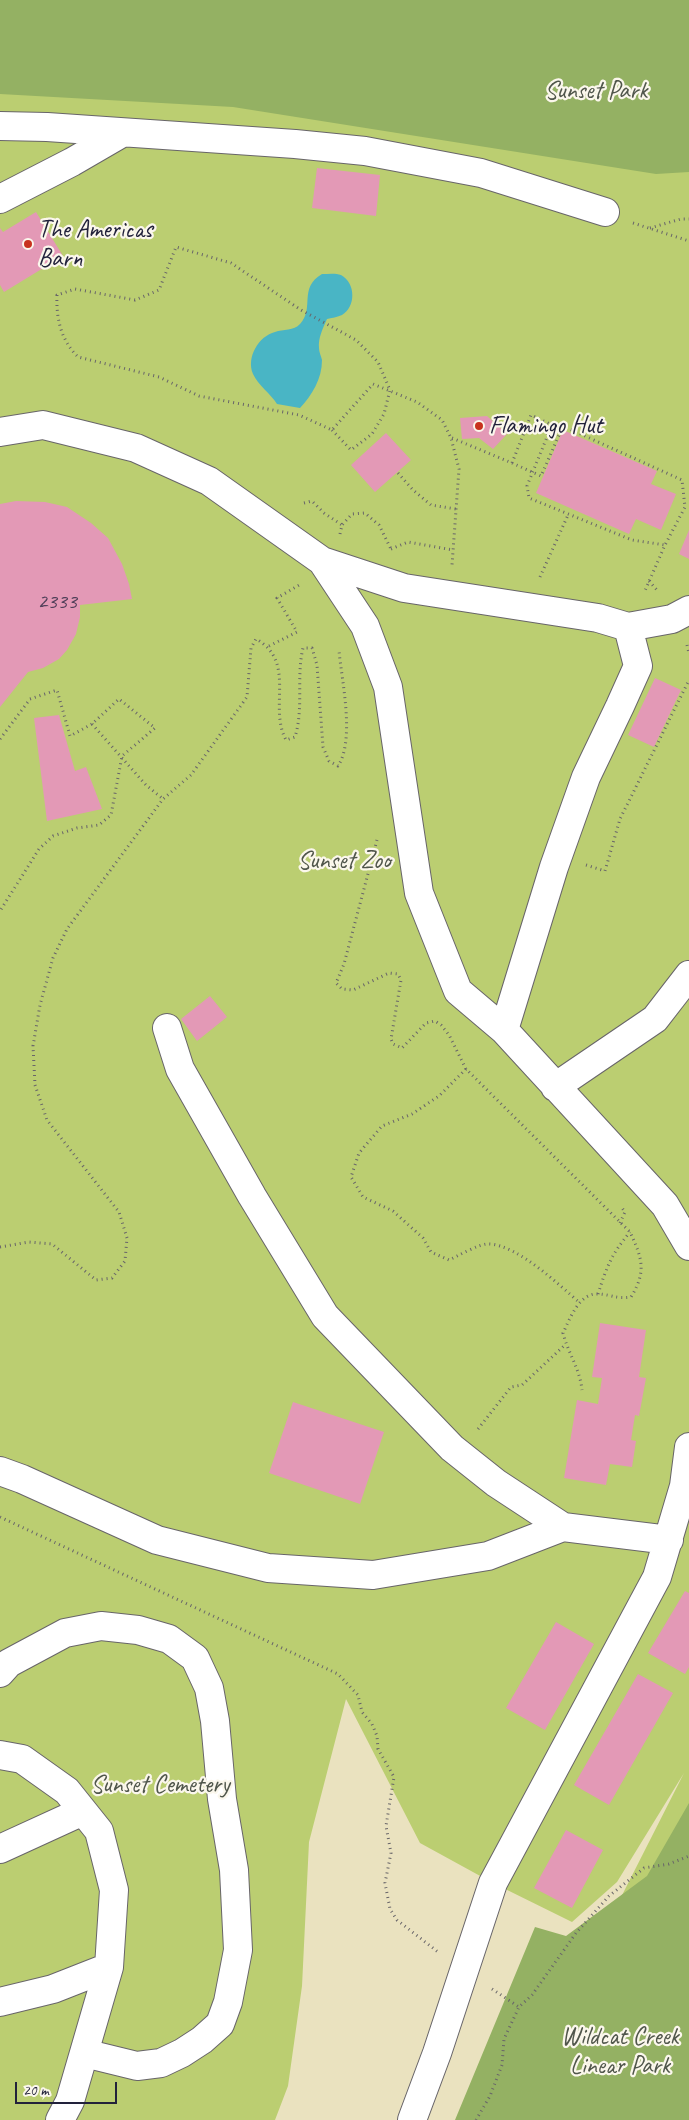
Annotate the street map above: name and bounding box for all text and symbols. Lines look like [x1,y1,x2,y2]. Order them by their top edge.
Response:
park label: Sunset Park [545,76,647,106]
place label: The Americas Barn [38,215,152,274]
marker: The Americas Barn [22,238,34,250]
place label: Flamingo Hut [489,411,603,441]
marker: Flamingo Hut [473,420,485,432]
house number: 2333 [37,589,77,615]
park label: Sunset Zoo [297,846,391,876]
park label: Sunset Cemetery [90,1770,230,1800]
park label: Wildcat Creek Linear Park [561,2022,679,2081]
scale bar [18,2072,120,2104]
text: 20 m [23,2081,49,2100]

